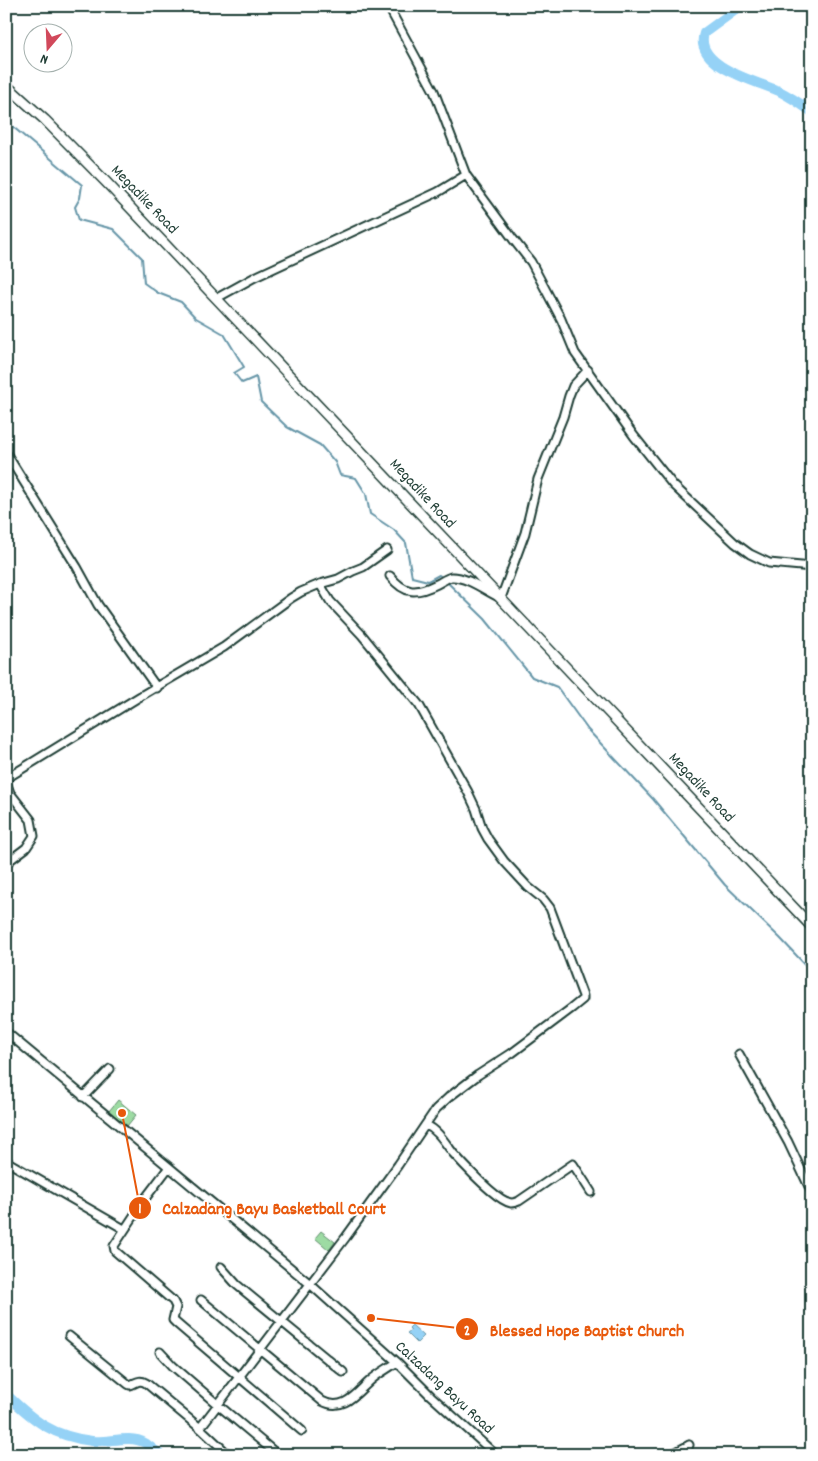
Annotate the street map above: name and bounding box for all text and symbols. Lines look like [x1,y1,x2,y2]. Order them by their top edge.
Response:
north arrow [22,22,72,72]
text: N [38,48,51,69]
street label: Megadike Road [105,160,183,240]
street label: Megadike Road [383,454,461,534]
street label: Megadike Road [662,748,740,828]
callout: Calzadang Bayu Basketball Court [127,1191,396,1224]
text: Calzadang Bayu Basketball Court [162,1198,386,1223]
text: 1 [138,1199,142,1221]
callout: Blessed Hope Baptist Church [454,1313,694,1346]
text: Blessed Hope Baptist Church [490,1320,684,1345]
text: 2 [464,1321,470,1343]
street label: Calzadang Bayu Road [389,1336,499,1440]

